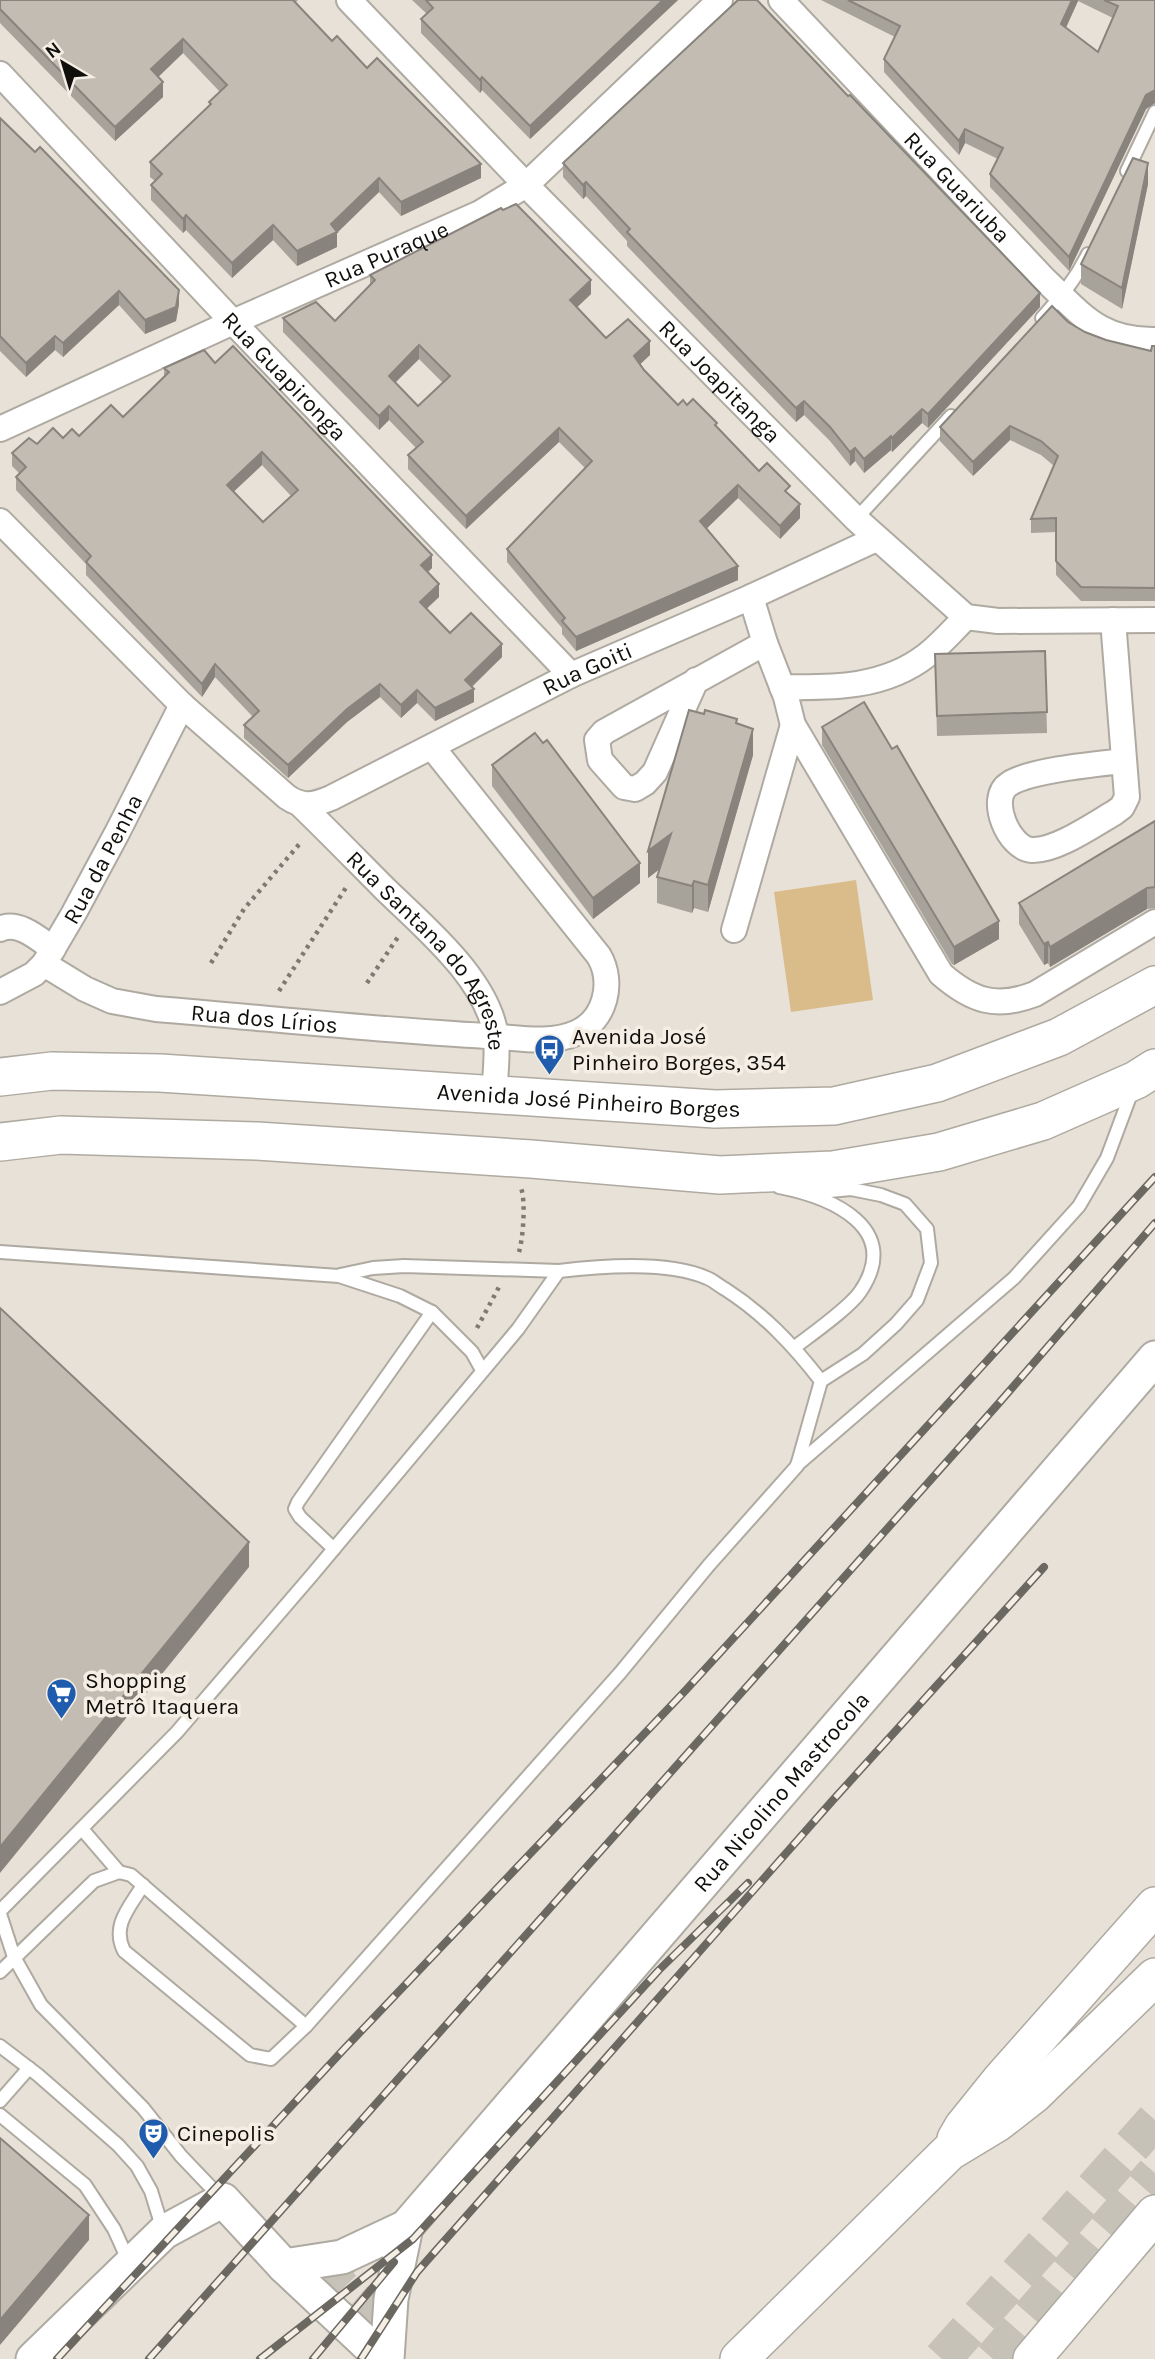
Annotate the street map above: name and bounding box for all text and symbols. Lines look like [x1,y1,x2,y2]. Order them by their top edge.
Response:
north arrow [28,28,98,98]
text: N [41,38,65,63]
street label: Rua Guariuba [898,126,1016,249]
street label: Rua Puraque [320,216,453,294]
street label: Rua Guapironga [216,306,352,446]
street label: Rua Joapitanga [653,315,786,449]
street label: Rua Goiti [538,637,637,701]
street label: Rua da Penha [58,790,148,929]
street label: Rua Santana do Agreste [341,845,510,1051]
street label: Rua dos Lírios [190,999,339,1039]
place label: Avenida José Pinheiro Borges, 354 [572,1023,786,1076]
bus stop icon: Avenida José Pinheiro Borges, 354 [532,1032,566,1076]
street label: Avenida José Pinheiro Borges [436,1078,741,1123]
place label: Shopping Metrô Itaquera [85,1667,239,1720]
supermarket icon: Shopping Metrô Itaquera [45,1676,79,1720]
street label: Rua Nicolino Mastrocola [688,1686,875,1898]
theatre icon: Cinepolis [137,2116,171,2160]
place label: Cinepolis [177,2120,275,2147]

